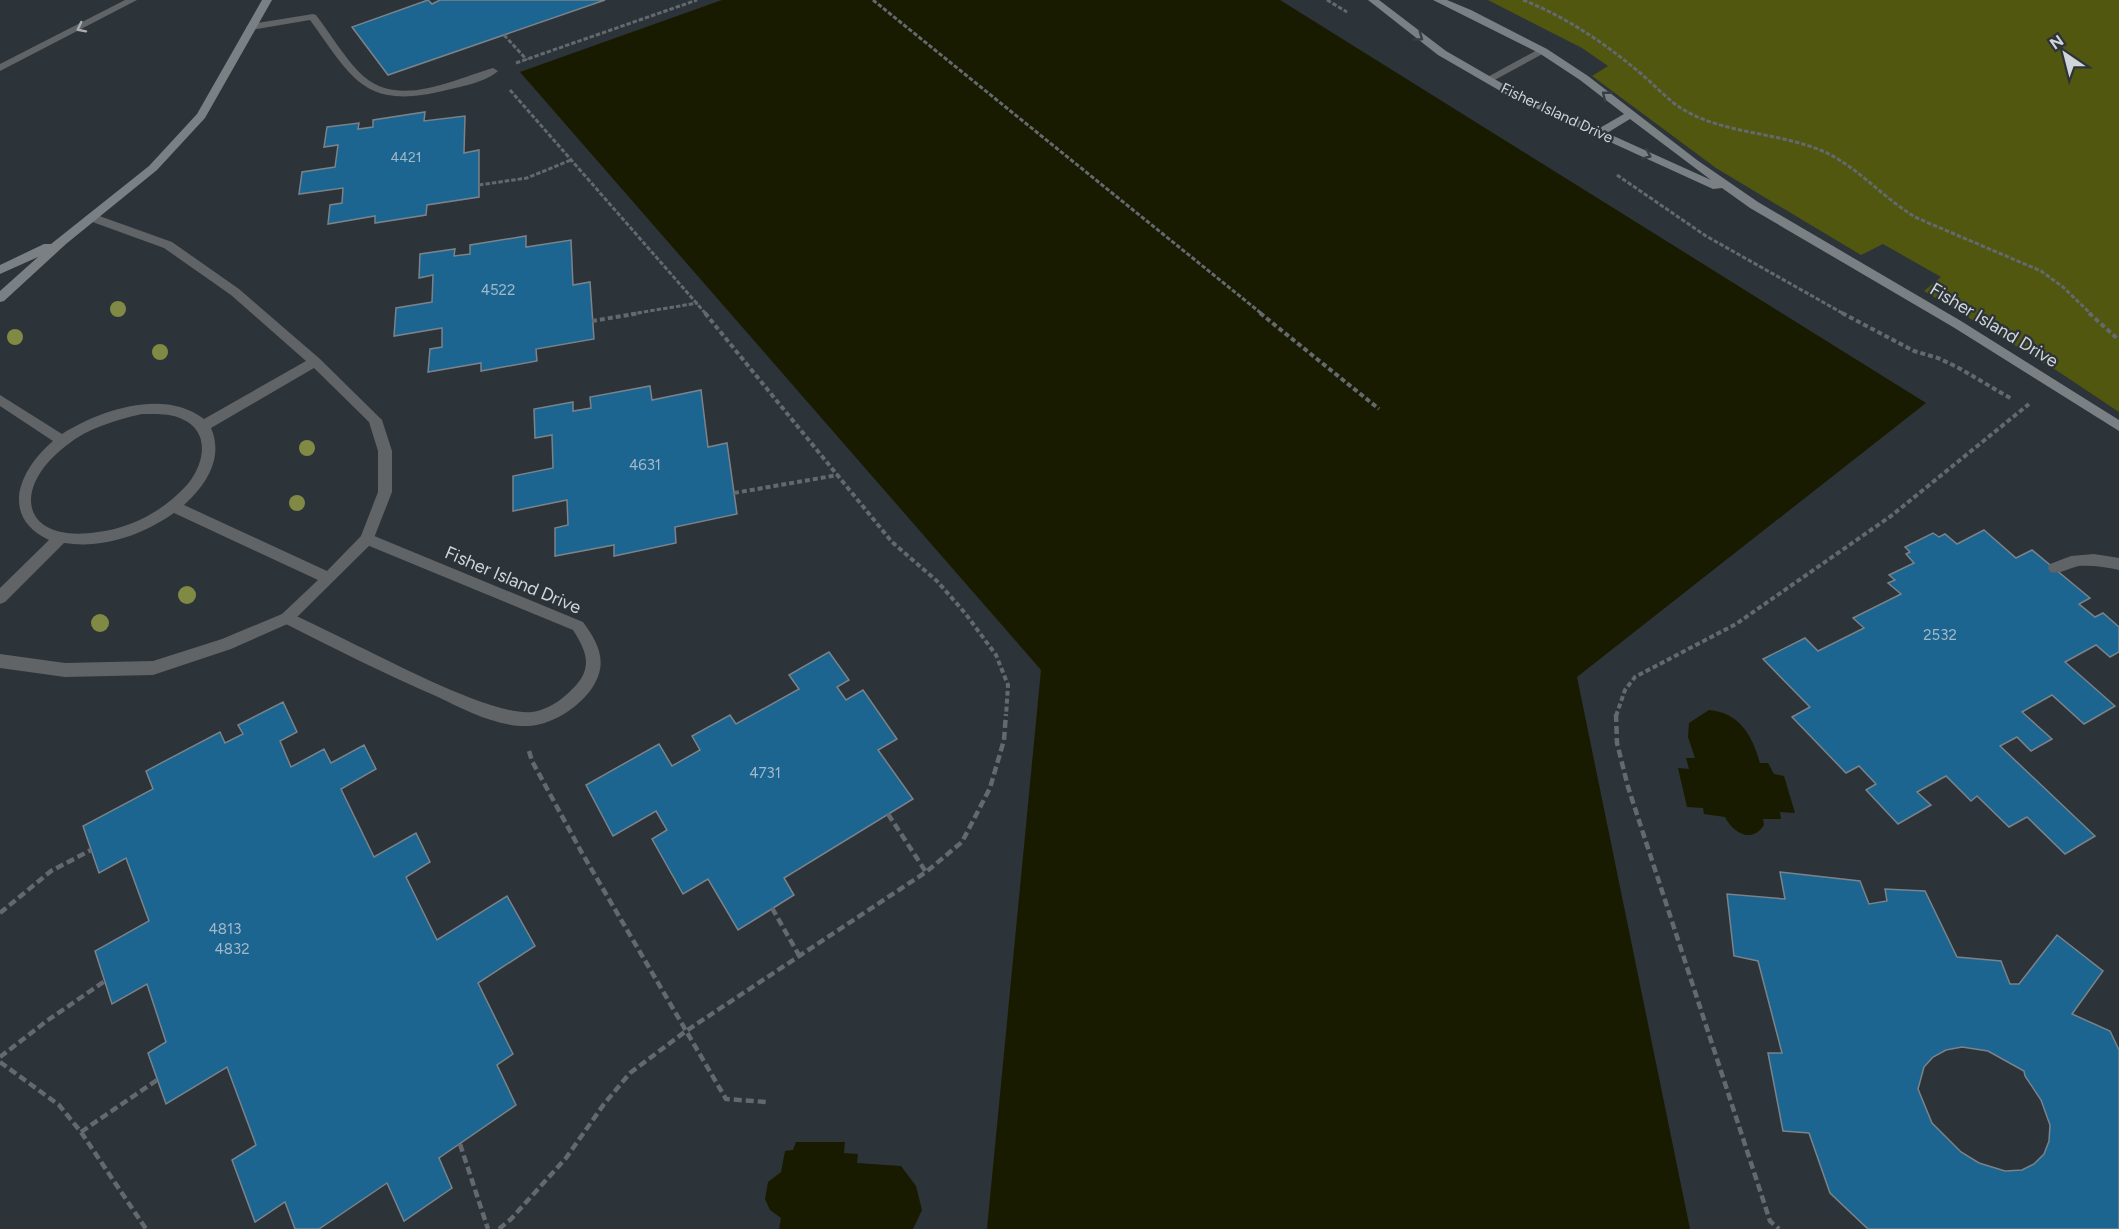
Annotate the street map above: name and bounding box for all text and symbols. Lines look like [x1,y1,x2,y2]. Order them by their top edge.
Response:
one-way arrow [77,21,87,32]
north arrow [2035,24,2095,84]
one-way arrow [1412,29,1423,40]
text: N [2046,31,2067,53]
street label: Fisher Island Drive [1498,79,1616,147]
one-way arrow [1602,91,1613,102]
one-way arrow [1641,147,1652,159]
house number: 4421 [391,149,422,166]
street label: Fisher Island Drive [1926,278,2062,372]
house number: 4522 [481,281,515,299]
house number: 4631 [629,456,661,474]
street label: Fisher Island Drive [442,541,585,619]
house number: 2532 [1923,626,1957,644]
house number: 4731 [749,764,781,782]
house number: 4813 [209,920,241,938]
house number: 4832 [214,940,250,958]

